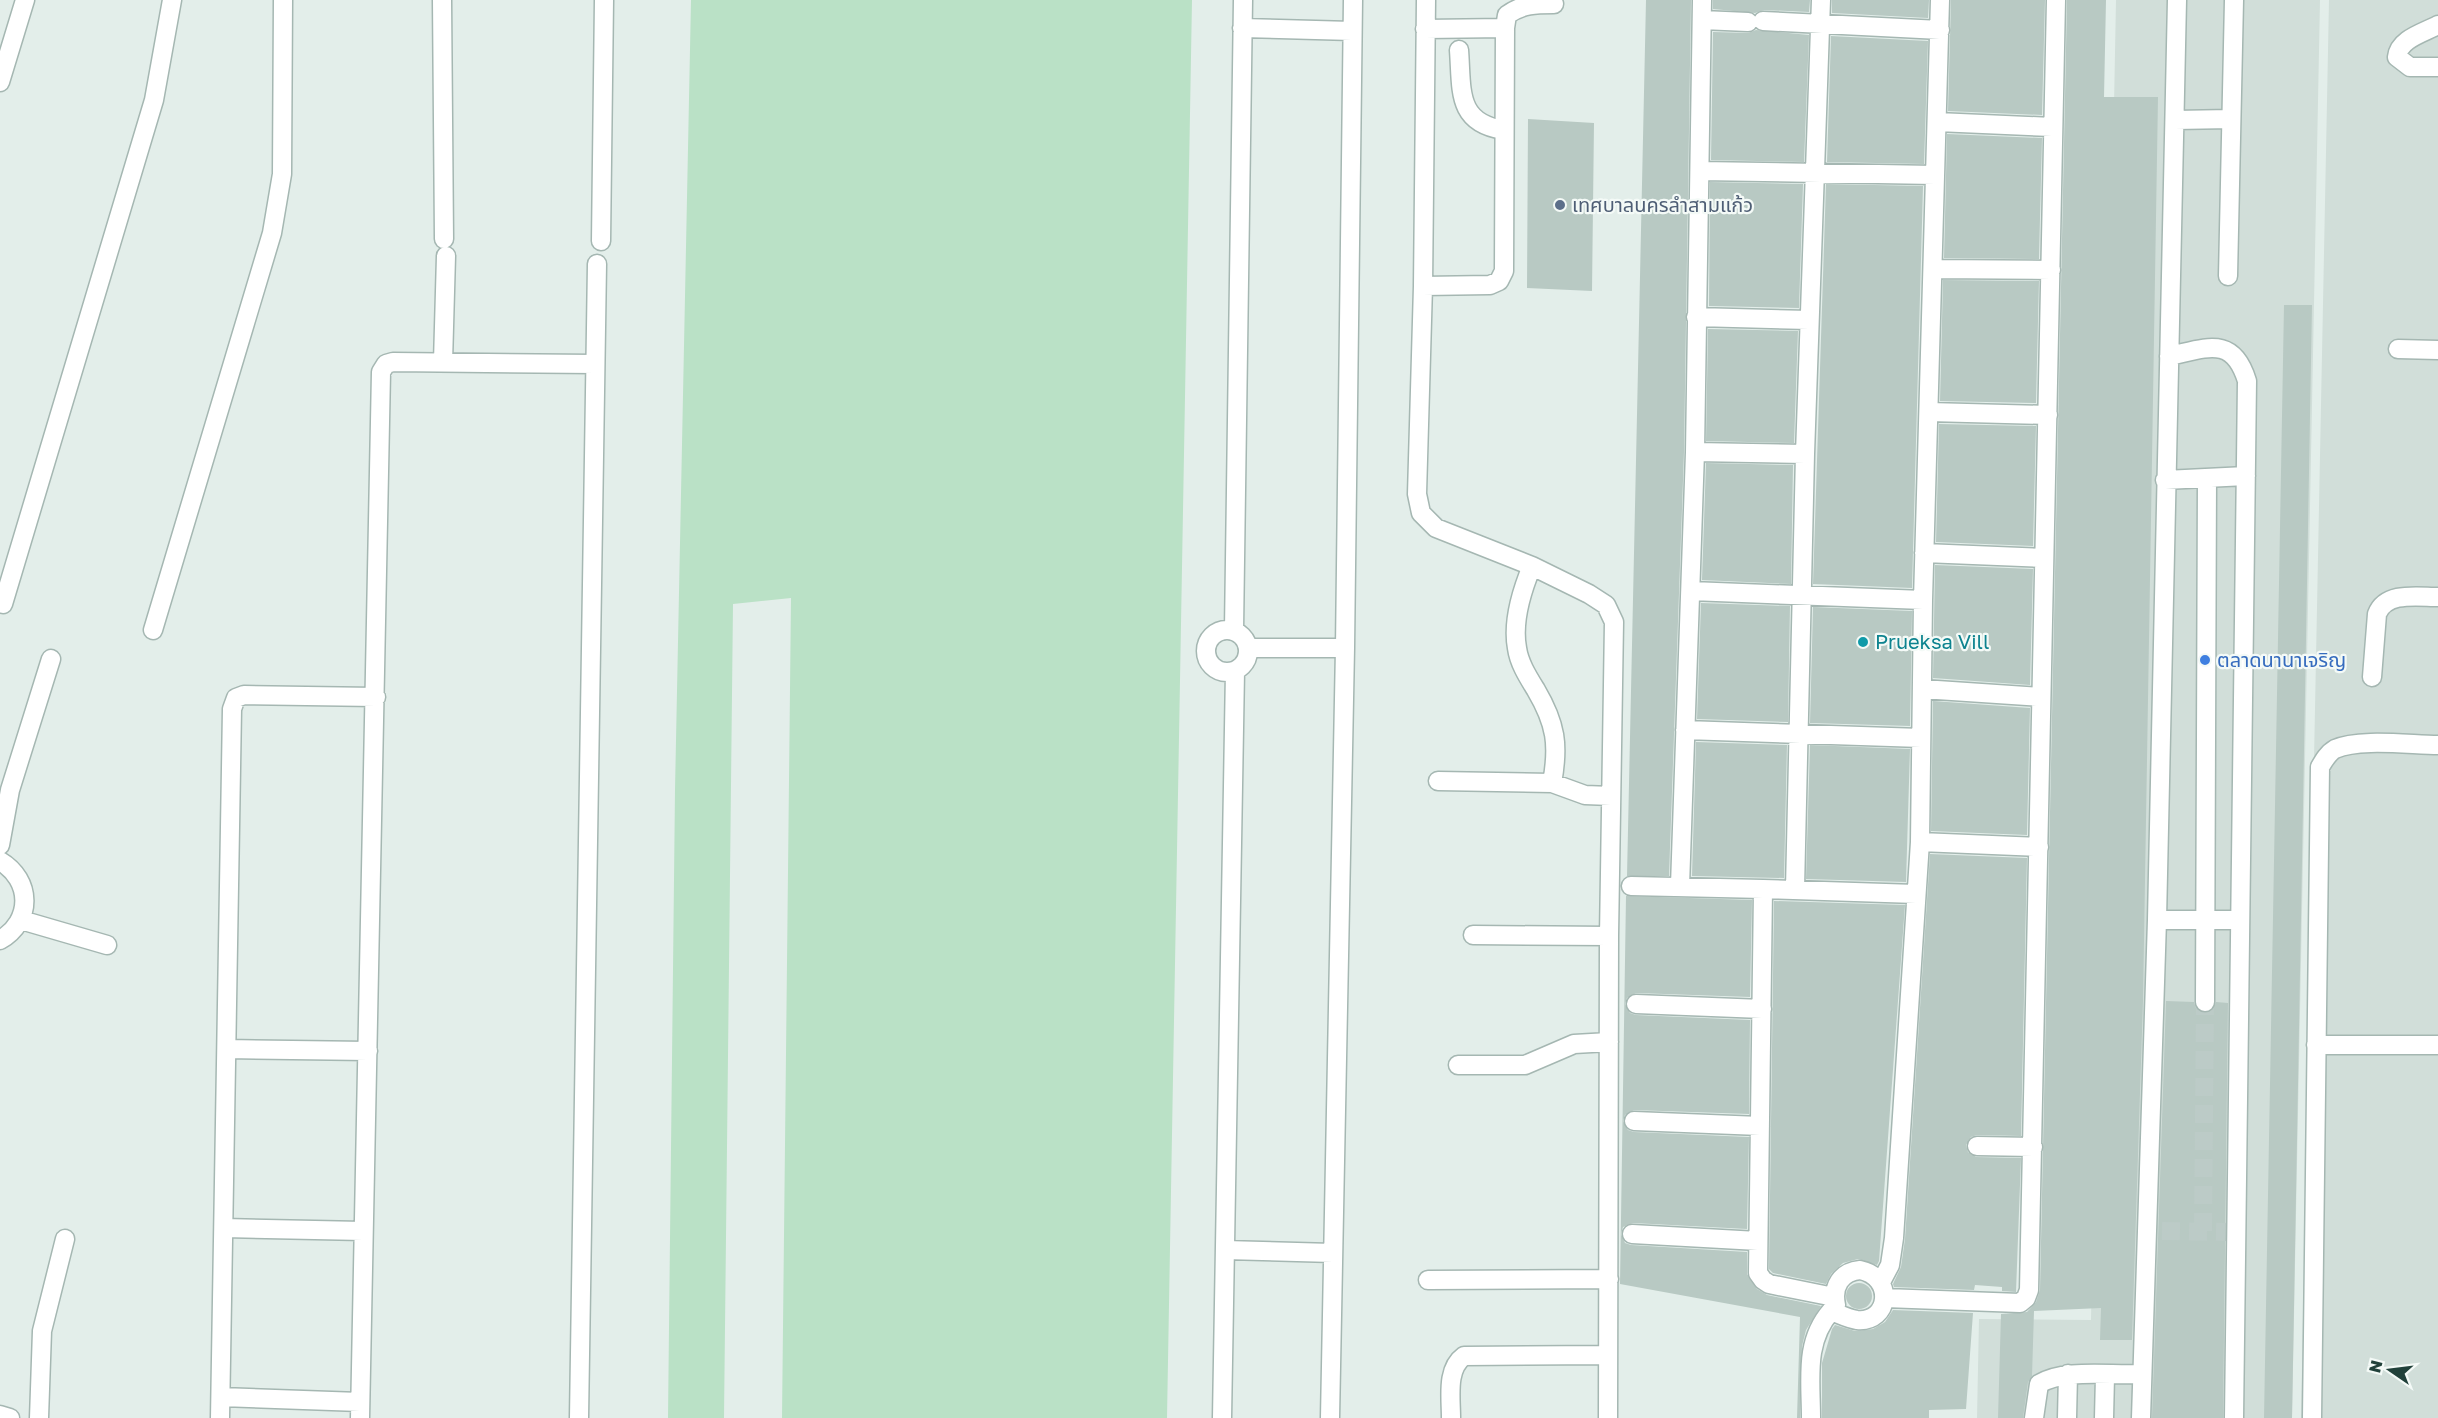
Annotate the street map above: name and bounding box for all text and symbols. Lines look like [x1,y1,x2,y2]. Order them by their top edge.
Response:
place label: เทศบาลนครลำสามแก้ว [1572,192,1753,216]
marker: เทศบาลนครลำสามแก้ว [1553,198,1567,212]
place label: Prueksa Vill [1875,629,1989,653]
marker: Prueksa Vill [1856,635,1870,649]
place label: ตลาดนานาเจริญ [2217,647,2346,671]
marker: ตลาดนานาเจริญ [2198,653,2212,667]
north arrow [2360,1340,2420,1400]
text: N [2364,1358,2387,1375]

